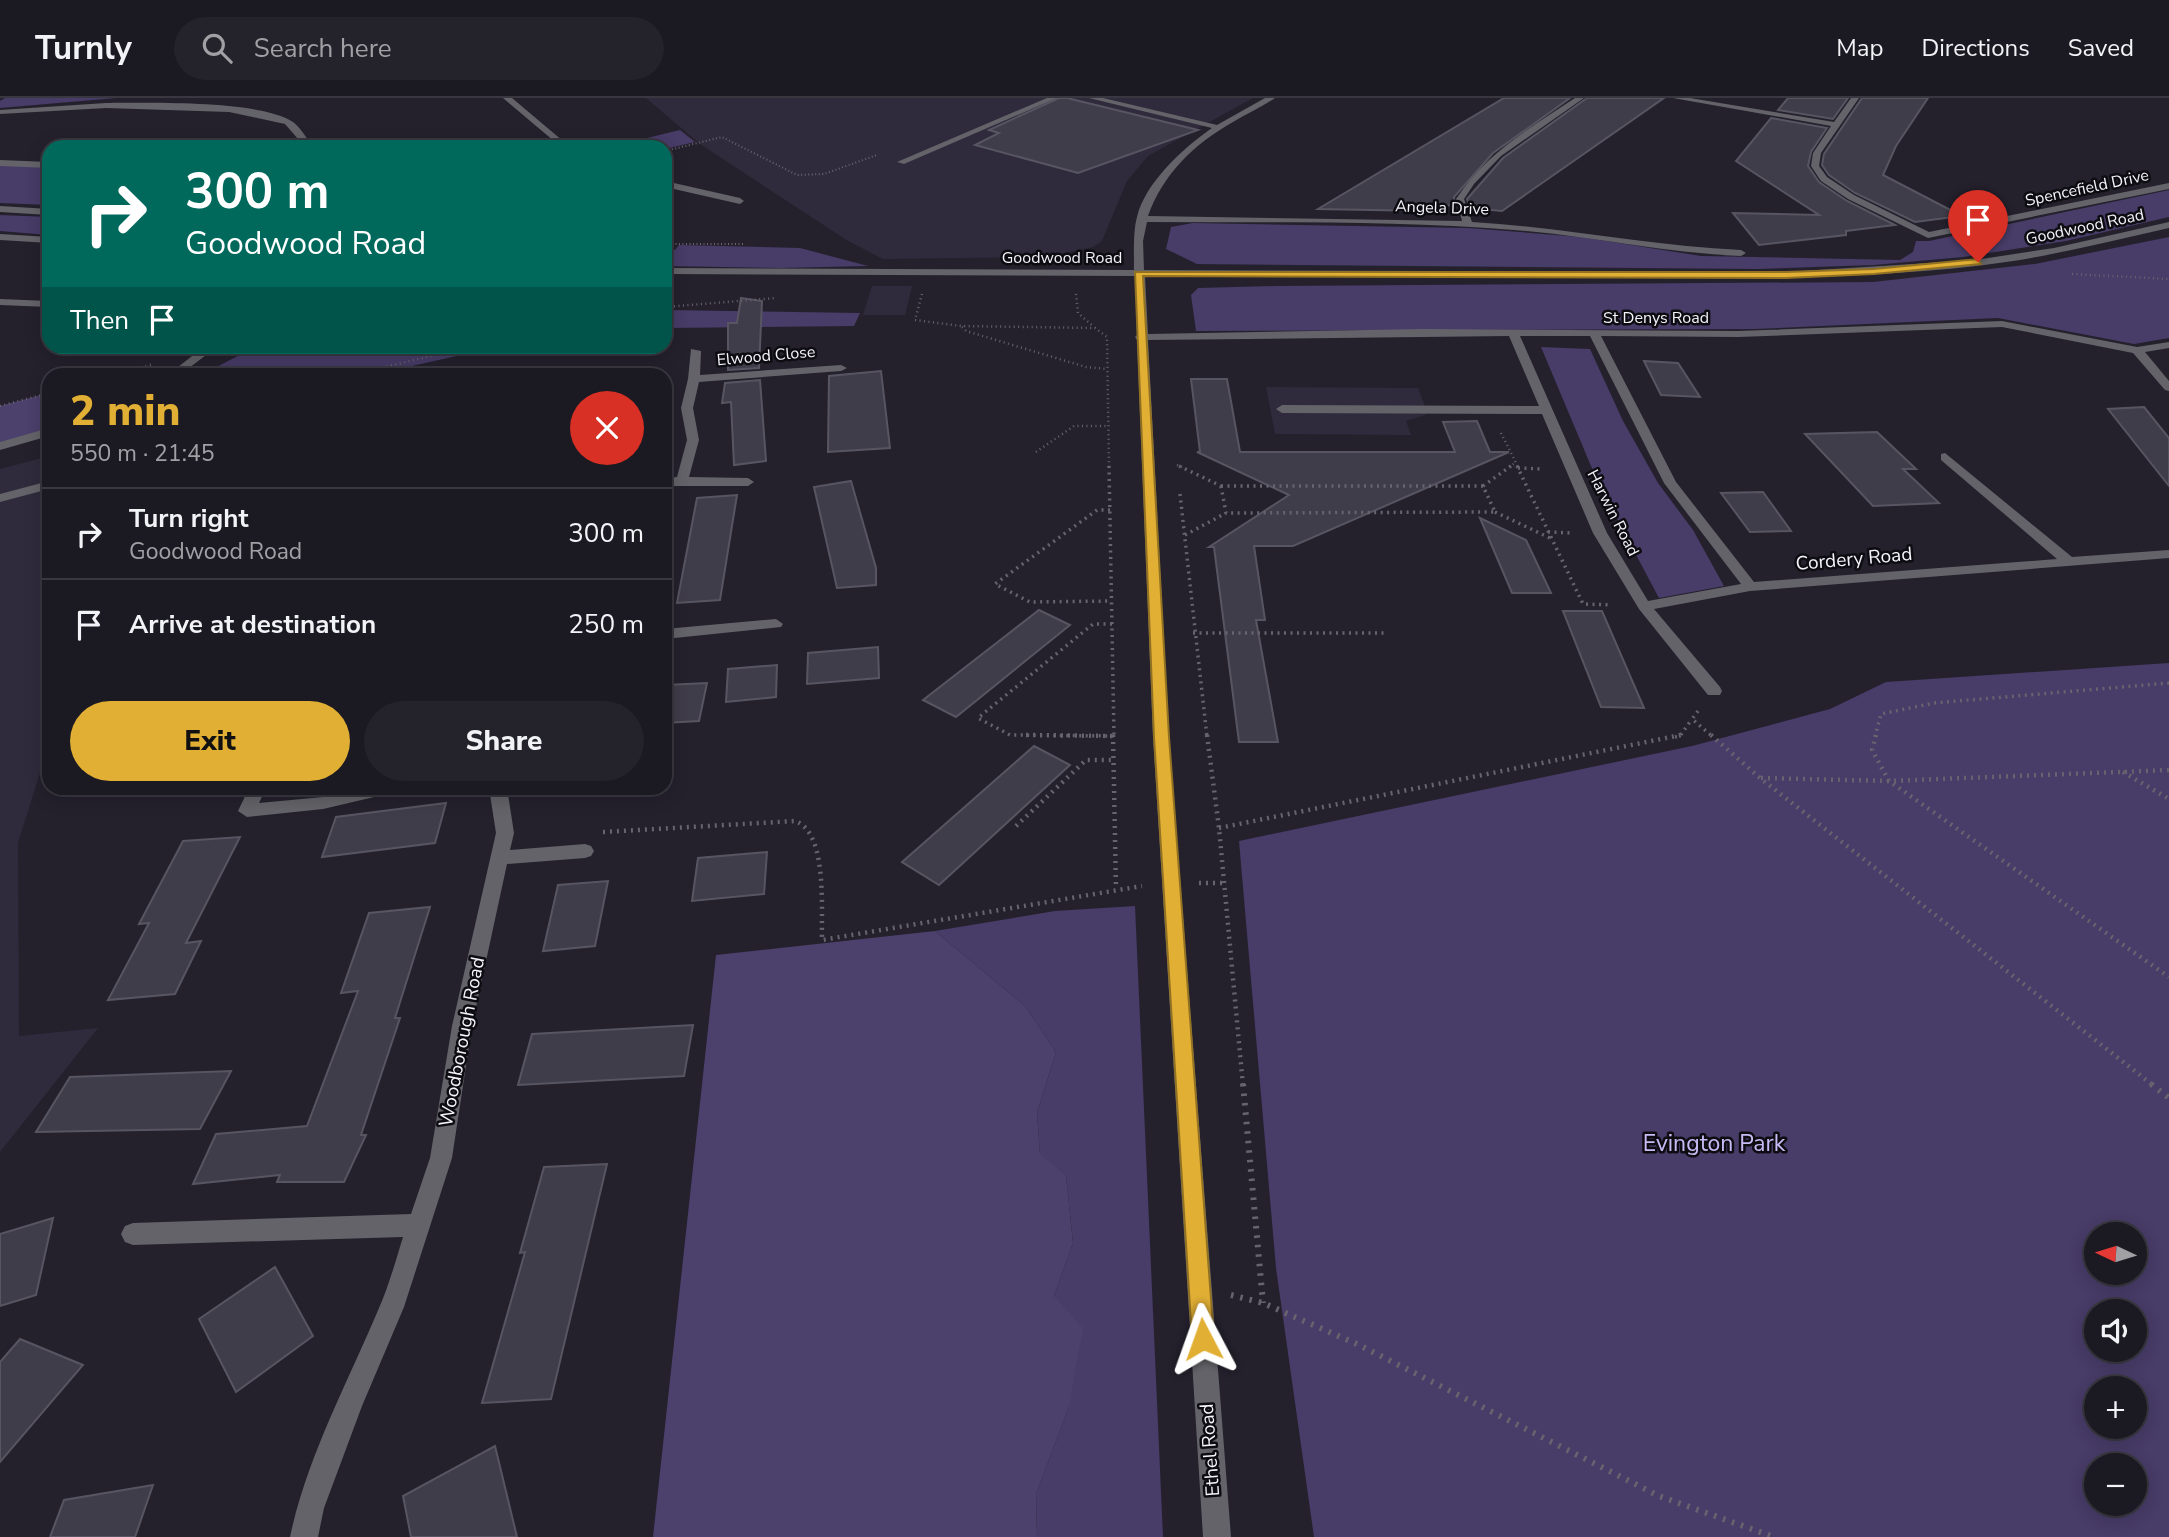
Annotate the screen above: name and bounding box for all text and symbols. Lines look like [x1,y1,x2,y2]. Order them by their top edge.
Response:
search box [174,17,664,80]
text: Turnly [35,26,132,71]
icon: search [198,29,236,67]
text: Search here [254,31,392,66]
text: Map [1836,32,1883,64]
text: Directions [1921,32,2030,64]
text: Saved [2068,32,2134,64]
text: 300 m [185,158,329,225]
street label: Spencefield Drive [2023,164,2151,212]
icon: right [70,168,161,259]
pin [1948,190,2008,262]
street label: Angela Drive [1395,195,1489,221]
icon: arrive [1959,201,1997,239]
street label: Goodwood Road [2024,204,2146,250]
text: Goodwood Road [185,222,426,265]
street label: Goodwood Road [1002,247,1122,269]
icon: arrive [143,301,181,339]
text: Then [70,303,129,338]
street label: St Denys Road [1603,307,1709,329]
street label: Elwood Close [716,341,816,371]
text: 2 min [70,383,180,440]
button: close [570,391,644,465]
text: 550 m · 21:45 [70,438,215,469]
street label: Harwin Road [1582,466,1644,560]
text: Turn right [129,501,248,536]
icon: right [70,515,108,553]
text: 300 m [568,516,644,551]
text: Goodwood Road [129,536,302,567]
street label: Cordery Road [1795,541,1913,577]
icon: arrive [70,606,108,644]
text: Arrive at destination [129,607,376,642]
text: 250 m [568,607,644,642]
button: Exit [70,701,350,781]
button: Share [364,701,644,781]
street label: Woodborough Road [433,955,491,1129]
park label: Evington Park [1643,1128,1786,1159]
north arrow [2084,1222,2147,1284]
map controls [2084,1222,2147,1516]
button: sound [2084,1299,2147,1362]
position arrow [1166,1302,1240,1376]
button: + [2084,1376,2147,1439]
street label: Ethel Road [1194,1403,1226,1497]
button: − [2084,1453,2147,1516]

